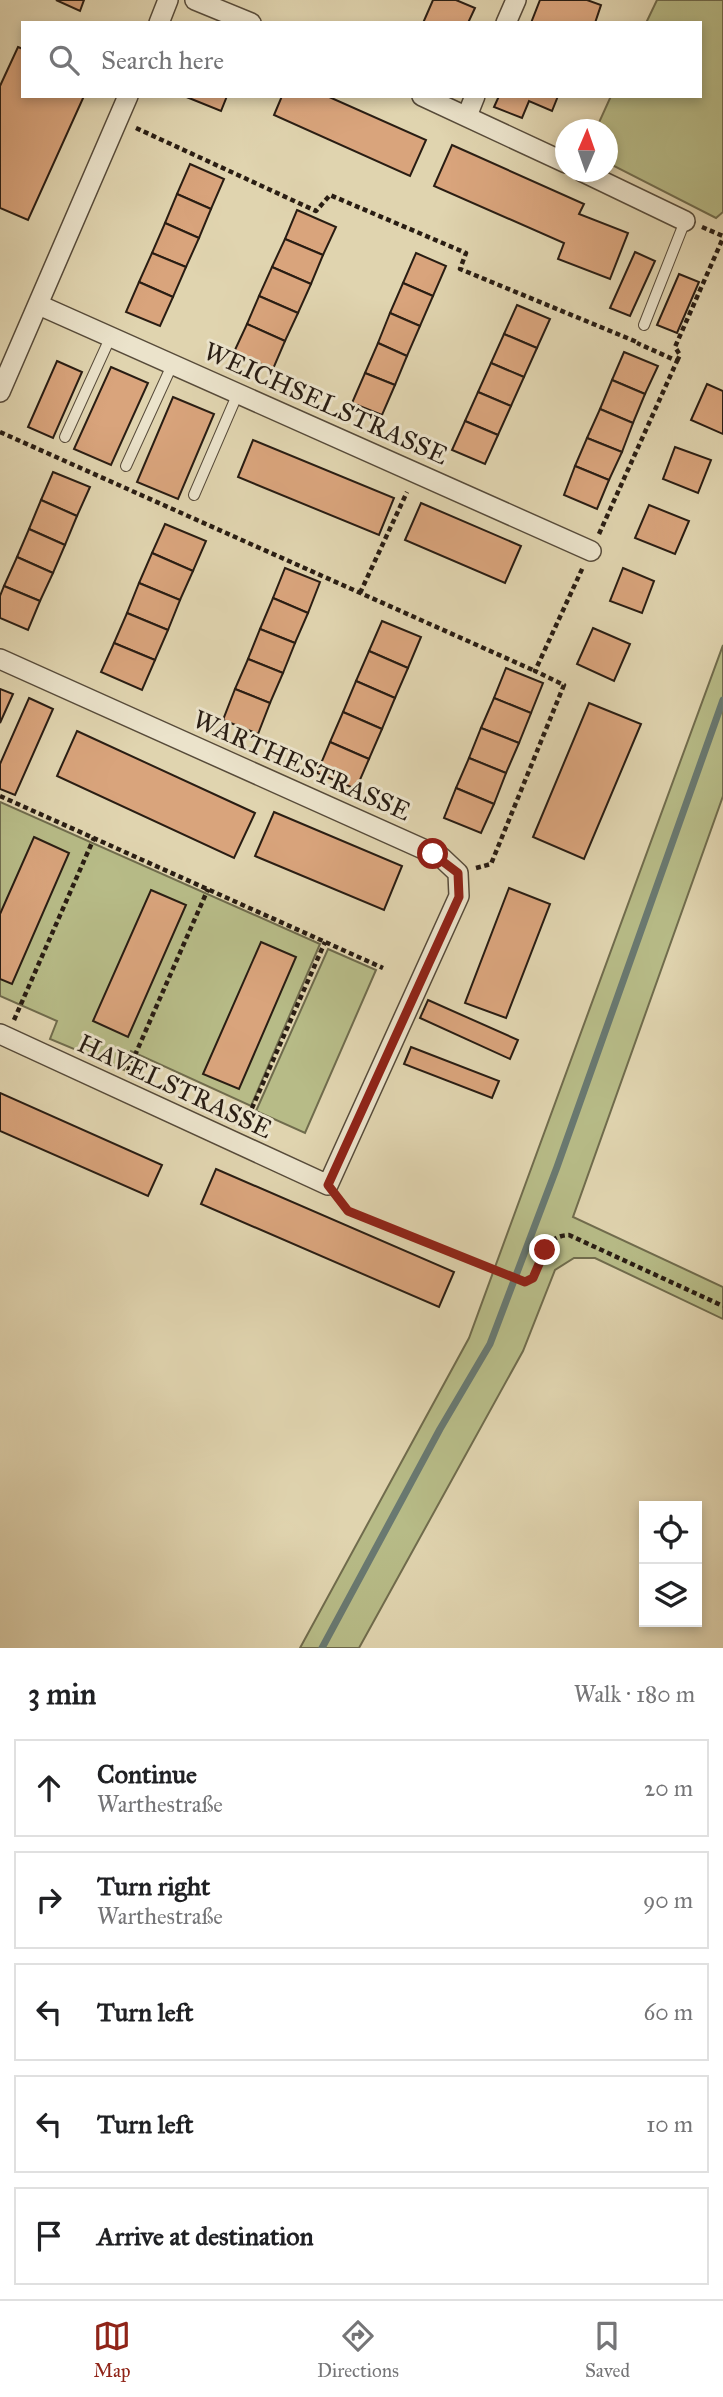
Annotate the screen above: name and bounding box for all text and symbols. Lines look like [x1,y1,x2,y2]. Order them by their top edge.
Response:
search box [21,21,702,98]
icon: search [45,41,83,79]
text: Search here [101,44,224,76]
north arrow [555,119,618,182]
street label: WEICHSELSTRASSE [199,335,453,471]
street label: WARTHESTRASSE [188,703,416,827]
route start [417,838,448,869]
street label: HAVELSTRASSE [73,1027,277,1145]
route end [529,1234,560,1265]
map controls [639,1501,702,1627]
button: locate [639,1501,702,1564]
button: layers [639,1564,702,1627]
text: 3 min [28,1676,96,1712]
text: Walk · 180 m [574,1680,695,1708]
text: Continue [97,1758,197,1790]
icon: ahead [30,1769,68,1807]
text: 20 m [644,1774,693,1802]
text: Warthestraße [97,1790,223,1818]
text: Turn right [97,1870,210,1902]
icon: right [30,1881,68,1919]
text: 90 m [643,1886,693,1914]
text: Warthestraße [97,1902,223,1930]
icon: left [30,1993,68,2031]
text: Turn left [97,1996,193,2028]
text: 60 m [644,1998,693,2026]
icon: left [30,2105,68,2143]
text: Turn left [97,2108,193,2140]
text: 10 m [646,2110,693,2138]
icon: arrive [30,2217,68,2255]
text: Arrive at destination [97,2220,314,2252]
tab: Map [93,2317,131,2382]
tab: Directions [317,2317,399,2382]
tab: Saved [585,2317,630,2382]

